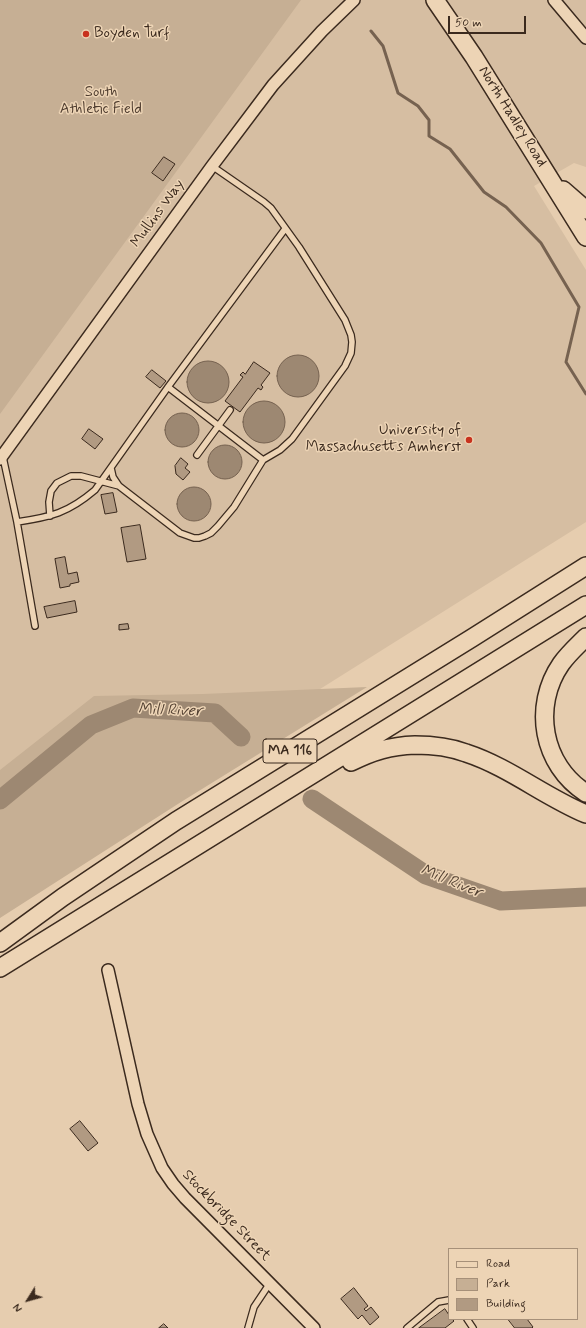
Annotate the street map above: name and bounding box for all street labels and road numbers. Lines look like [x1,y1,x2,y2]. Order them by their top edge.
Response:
street label: North Hadley Road [474,63,550,171]
street label: Mullins Way [127,177,189,251]
road number: MA 116 [263,739,317,763]
street label: Stockbridge Street [178,1166,274,1266]

